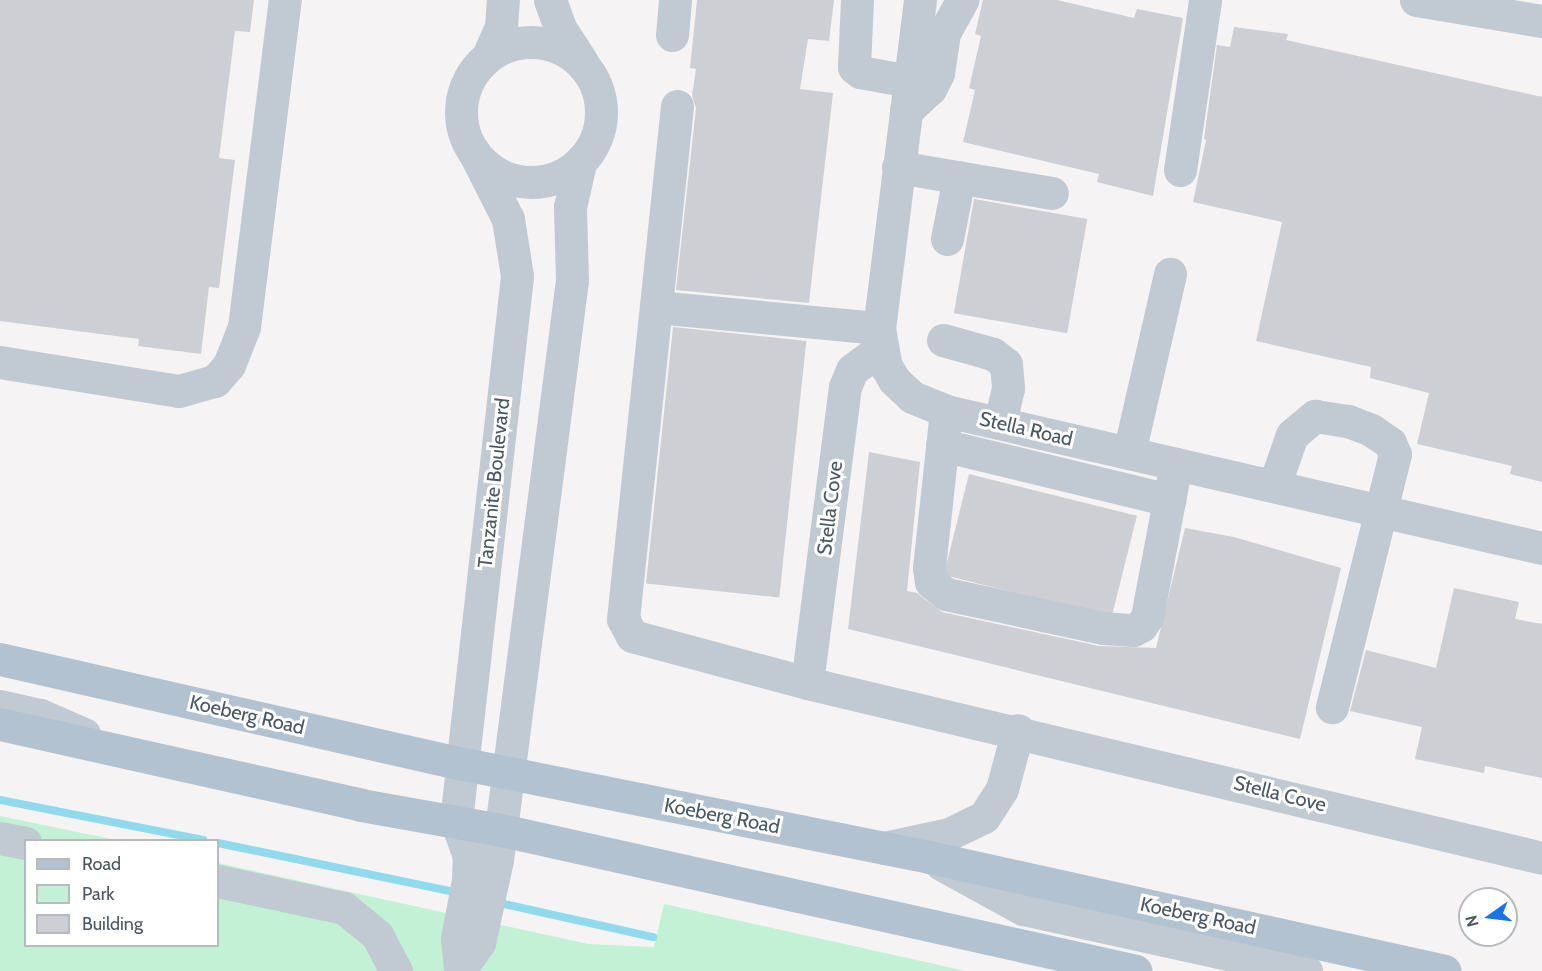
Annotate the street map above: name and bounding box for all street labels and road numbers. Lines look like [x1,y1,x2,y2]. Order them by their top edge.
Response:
street label: Tanzanite Boulevard [473,397,515,569]
street label: Stella Road [977,407,1075,451]
street label: Stella Cove [812,460,848,556]
street label: Koeberg Road [187,690,307,740]
street label: Stella Cove [1231,771,1329,817]
street label: Koeberg Road [662,793,782,839]
street label: Koeberg Road [1138,892,1258,940]

